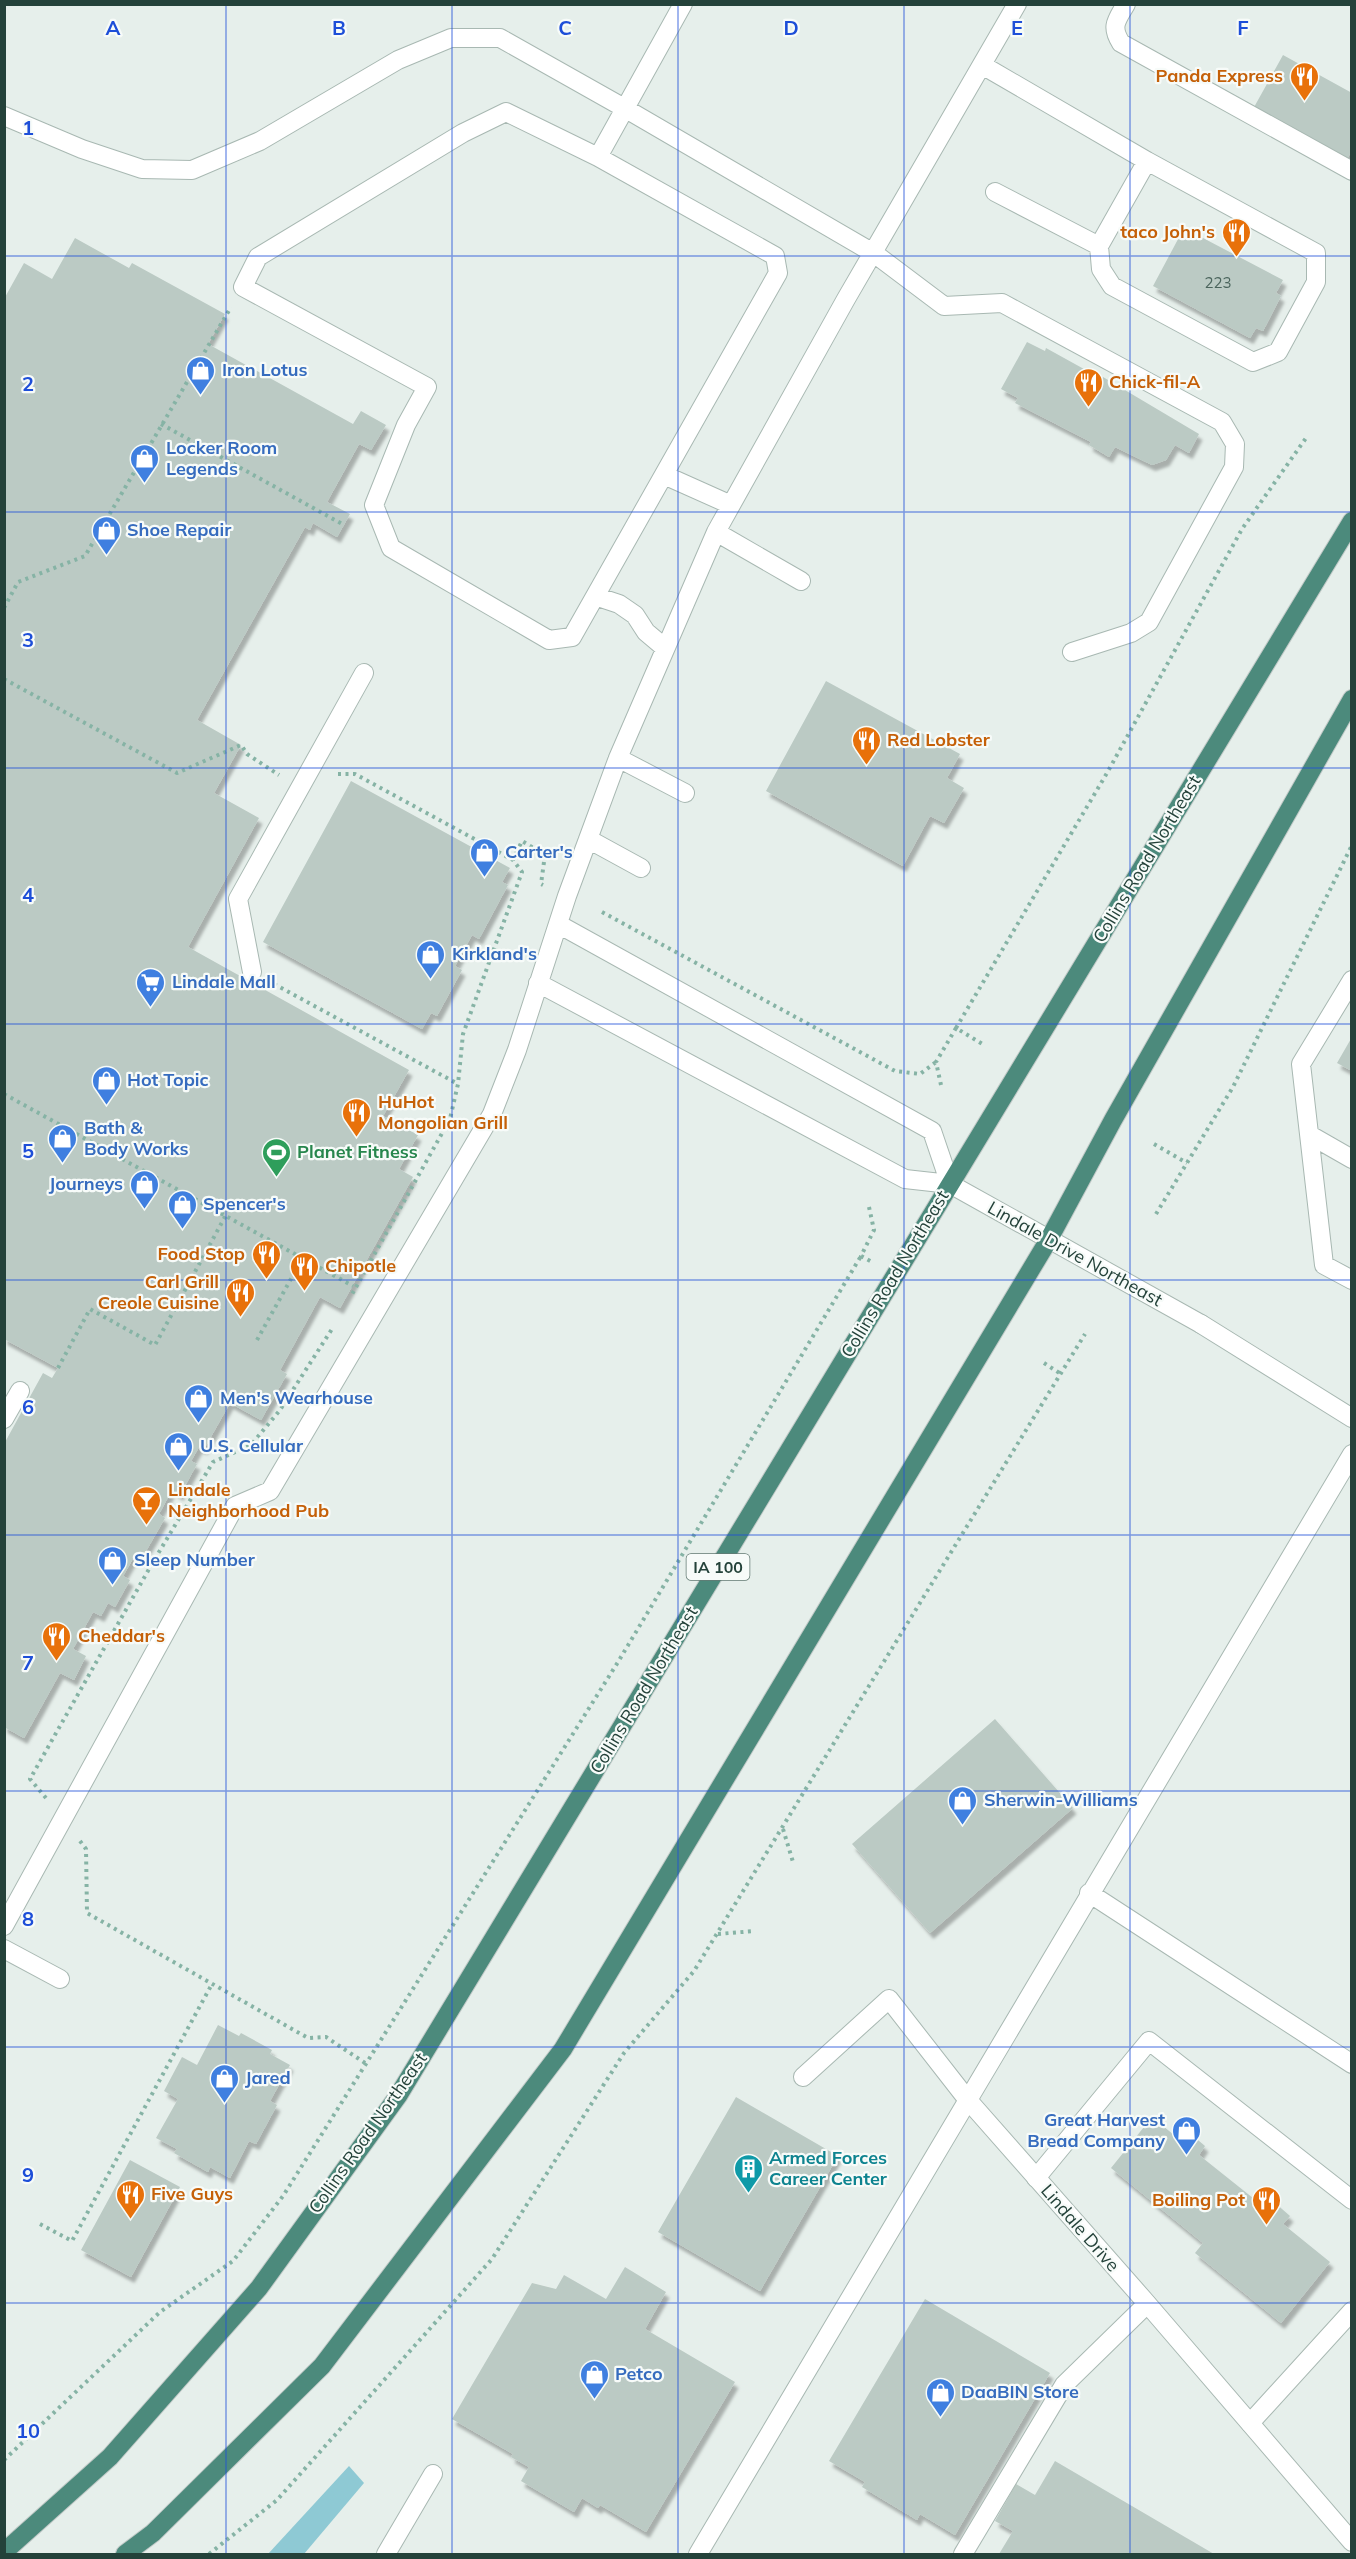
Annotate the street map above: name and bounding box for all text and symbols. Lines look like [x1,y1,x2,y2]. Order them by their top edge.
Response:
text: A [106,15,121,40]
text: B [332,15,346,40]
text: C [558,15,572,40]
text: D [783,15,799,40]
text: E [1011,15,1023,40]
text: F [1237,15,1249,40]
restaurant icon: Panda Express [1288,60,1320,102]
place label: Panda Express [1156,64,1283,87]
text: 1 [22,115,34,140]
restaurant icon: taco John's [1220,216,1252,258]
place label: taco John's [1120,220,1215,243]
house number: 223 [1204,273,1232,292]
shop icon: Iron Lotus [185,354,217,396]
place label: Iron Lotus [222,358,308,381]
restaurant icon: Chick-fil-A [1072,366,1104,408]
place label: Chick-fil-A [1109,370,1201,393]
text: 2 [22,371,34,396]
place label: Locker Room Legends [166,436,277,480]
shop icon: Locker Room Legends [129,442,161,484]
shop icon: Shoe Repair [90,514,122,556]
place label: Shoe Repair [127,518,232,541]
text: 3 [22,627,34,652]
restaurant icon: Red Lobster [850,724,882,766]
place label: Red Lobster [887,728,991,751]
street label: Collins Road Northeast [1087,771,1206,947]
shop icon: Carter's [468,836,500,878]
place label: Carter's [505,840,573,863]
text: 4 [22,882,34,907]
shop icon: Kirkland's [415,938,447,980]
place label: Kirkland's [452,942,537,965]
supermarket icon: Lindale Mall [135,966,167,1008]
place label: Lindale Mall [172,970,276,993]
shop icon: Hot Topic [90,1064,122,1106]
place label: Hot Topic [127,1068,209,1091]
place label: HuHot Mongolian Grill [378,1090,508,1134]
restaurant icon: HuHot Mongolian Grill [341,1096,373,1138]
place label: Bath & Body Works [84,1116,189,1160]
shop icon: Bath & Body Works [47,1122,79,1164]
sports icon: Planet Fitness [260,1136,292,1178]
text: 5 [22,1138,34,1163]
place label: Planet Fitness [297,1140,418,1163]
shop icon: Journeys [128,1168,160,1210]
place label: Journeys [49,1172,123,1195]
street label: Collins Road Northeast [835,1186,954,1362]
shop icon: Spencer's [166,1188,198,1230]
place label: Spencer's [203,1192,286,1215]
street label: Lindale Drive Northeast [984,1196,1167,1311]
restaurant icon: Food Stop [250,1238,282,1280]
place label: Food Stop [158,1242,245,1265]
restaurant icon: Chipotle [288,1250,320,1292]
place label: Chipotle [325,1254,396,1277]
place label: Carl Grill Creole Cuisine [98,1270,219,1314]
restaurant icon: Carl Grill Creole Cuisine [224,1276,256,1318]
shop icon: Men's Wearhouse [183,1382,215,1424]
place label: Men's Wearhouse [220,1386,373,1409]
text: 6 [22,1394,34,1419]
shop icon: U.S. Cellular [163,1430,195,1472]
place label: U.S. Cellular [200,1434,304,1457]
place label: Lindale Neighborhood Pub [168,1478,329,1522]
bar icon: Lindale Neighborhood Pub [131,1484,163,1526]
shop icon: Sleep Number [97,1544,129,1586]
place label: Sleep Number [134,1548,256,1571]
road number: IA 100 [686,1554,750,1580]
street label: Collins Road Northeast [584,1602,703,1778]
restaurant icon: Cheddar's [41,1620,73,1662]
place label: Cheddar's [78,1624,165,1647]
text: 7 [22,1650,34,1675]
shop icon: Sherwin-Williams [947,1784,979,1826]
place label: Sherwin-Williams [984,1788,1138,1811]
text: 8 [22,1906,34,1931]
street label: Collins Road Northeast [303,2048,432,2218]
shop icon: Jared [208,2062,240,2104]
place label: Jared [245,2066,291,2089]
place label: Great Harvest Bread Company [1027,2108,1165,2152]
shop icon: Great Harvest Bread Company [1170,2114,1202,2156]
place label: Armed Forces Career Center [769,2146,888,2190]
building icon: Armed Forces Career Center [732,2152,764,2194]
text: 9 [22,2162,34,2187]
restaurant icon: Five Guys [114,2178,146,2220]
street label: Lindale Drive [1036,2179,1125,2276]
place label: Five Guys [151,2182,233,2205]
restaurant icon: Boiling Pot [1250,2184,1282,2226]
place label: Boiling Pot [1152,2188,1245,2211]
shop icon: Petco [578,2358,610,2400]
place label: Petco [615,2362,663,2385]
shop icon: DaaBIN Store [924,2376,956,2418]
place label: DaaBIN Store [961,2380,1079,2403]
text: 10 [16,2418,40,2443]

